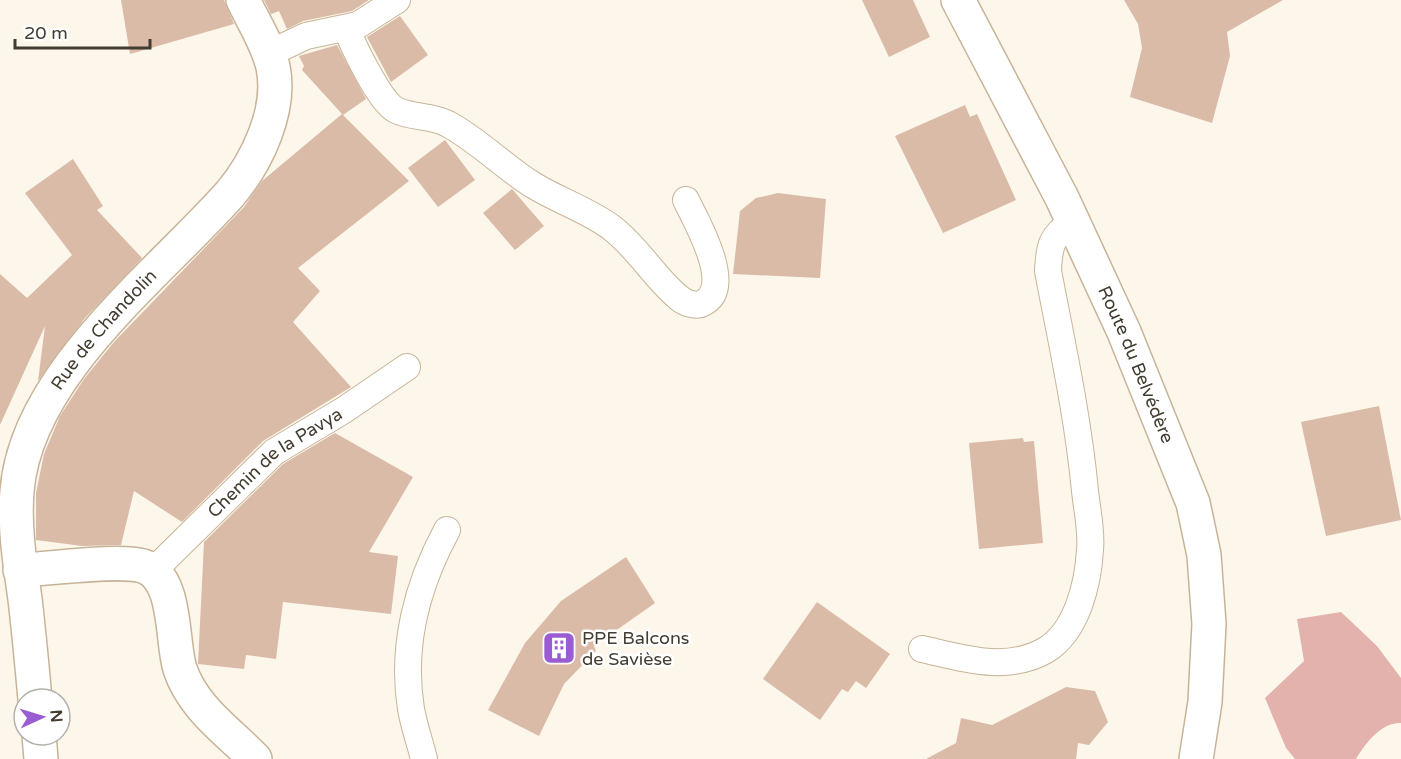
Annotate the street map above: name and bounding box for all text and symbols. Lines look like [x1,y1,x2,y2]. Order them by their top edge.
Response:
scale bar [15,12,150,50]
text: 20 m [24,22,68,44]
street label: Rue de Chandolin [46,265,161,394]
street label: Route du Belvédère [1093,282,1179,446]
street label: Chemin de la Pavya [203,403,346,522]
place label: PPE Balcons de Savièse [582,627,690,670]
building icon: PPE Balcons de Savièse [541,630,577,666]
north arrow [12,687,72,747]
text: N [46,709,66,723]

